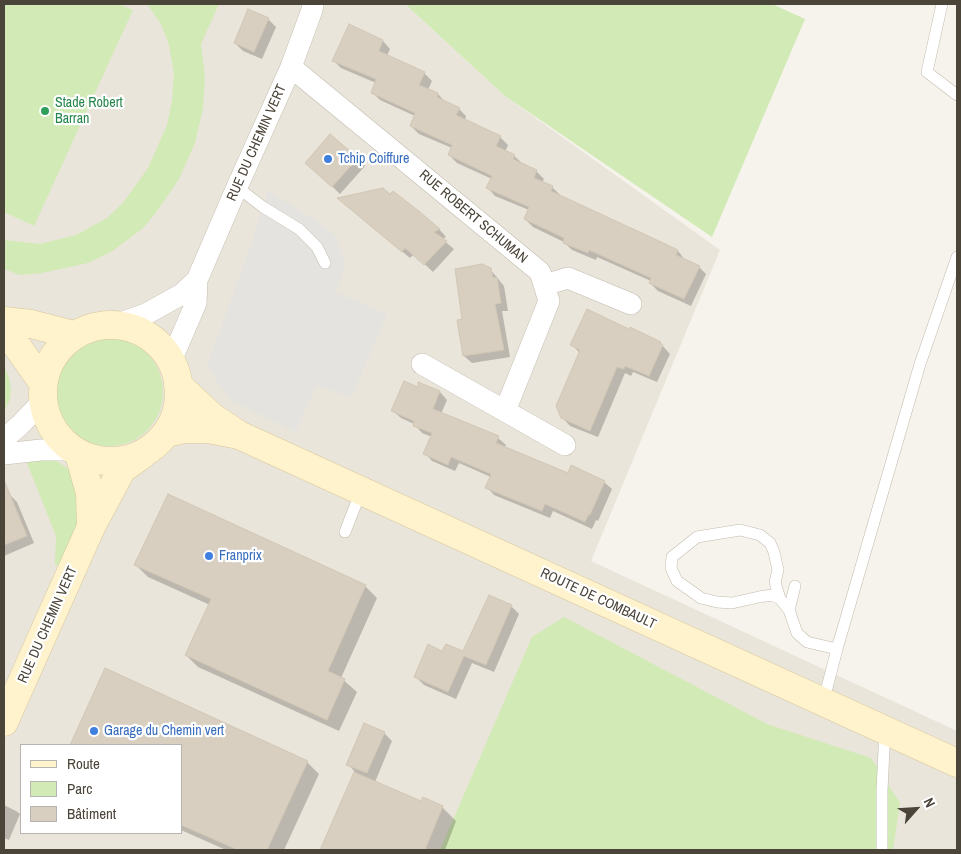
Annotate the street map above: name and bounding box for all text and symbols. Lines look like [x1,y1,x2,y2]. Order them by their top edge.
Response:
street label: RUE DU CHEMIN VERT [224,82,290,204]
place label: Stade Robert Barran [55,95,123,128]
marker: Stade Robert Barran [39,105,51,117]
place label: Tchip Coiffure [338,151,409,167]
marker: Tchip Coiffure [322,153,334,165]
street label: RUE ROBERT SCHUMAN [415,167,531,267]
place label: Franprix [219,548,262,564]
marker: Franprix [203,550,215,562]
street label: RUE DU CHEMIN VERT [15,564,81,686]
street label: ROUTE DE COMBAULT [538,565,658,633]
place label: Garage du Chemin vert [104,723,224,739]
marker: Garage du Chemin vert [88,725,100,737]
legend [20,744,182,834]
text: Route [67,753,100,774]
text: Parc [67,778,92,799]
north arrow [891,784,941,834]
text: N [920,795,939,810]
text: Bâtiment [67,803,116,824]

